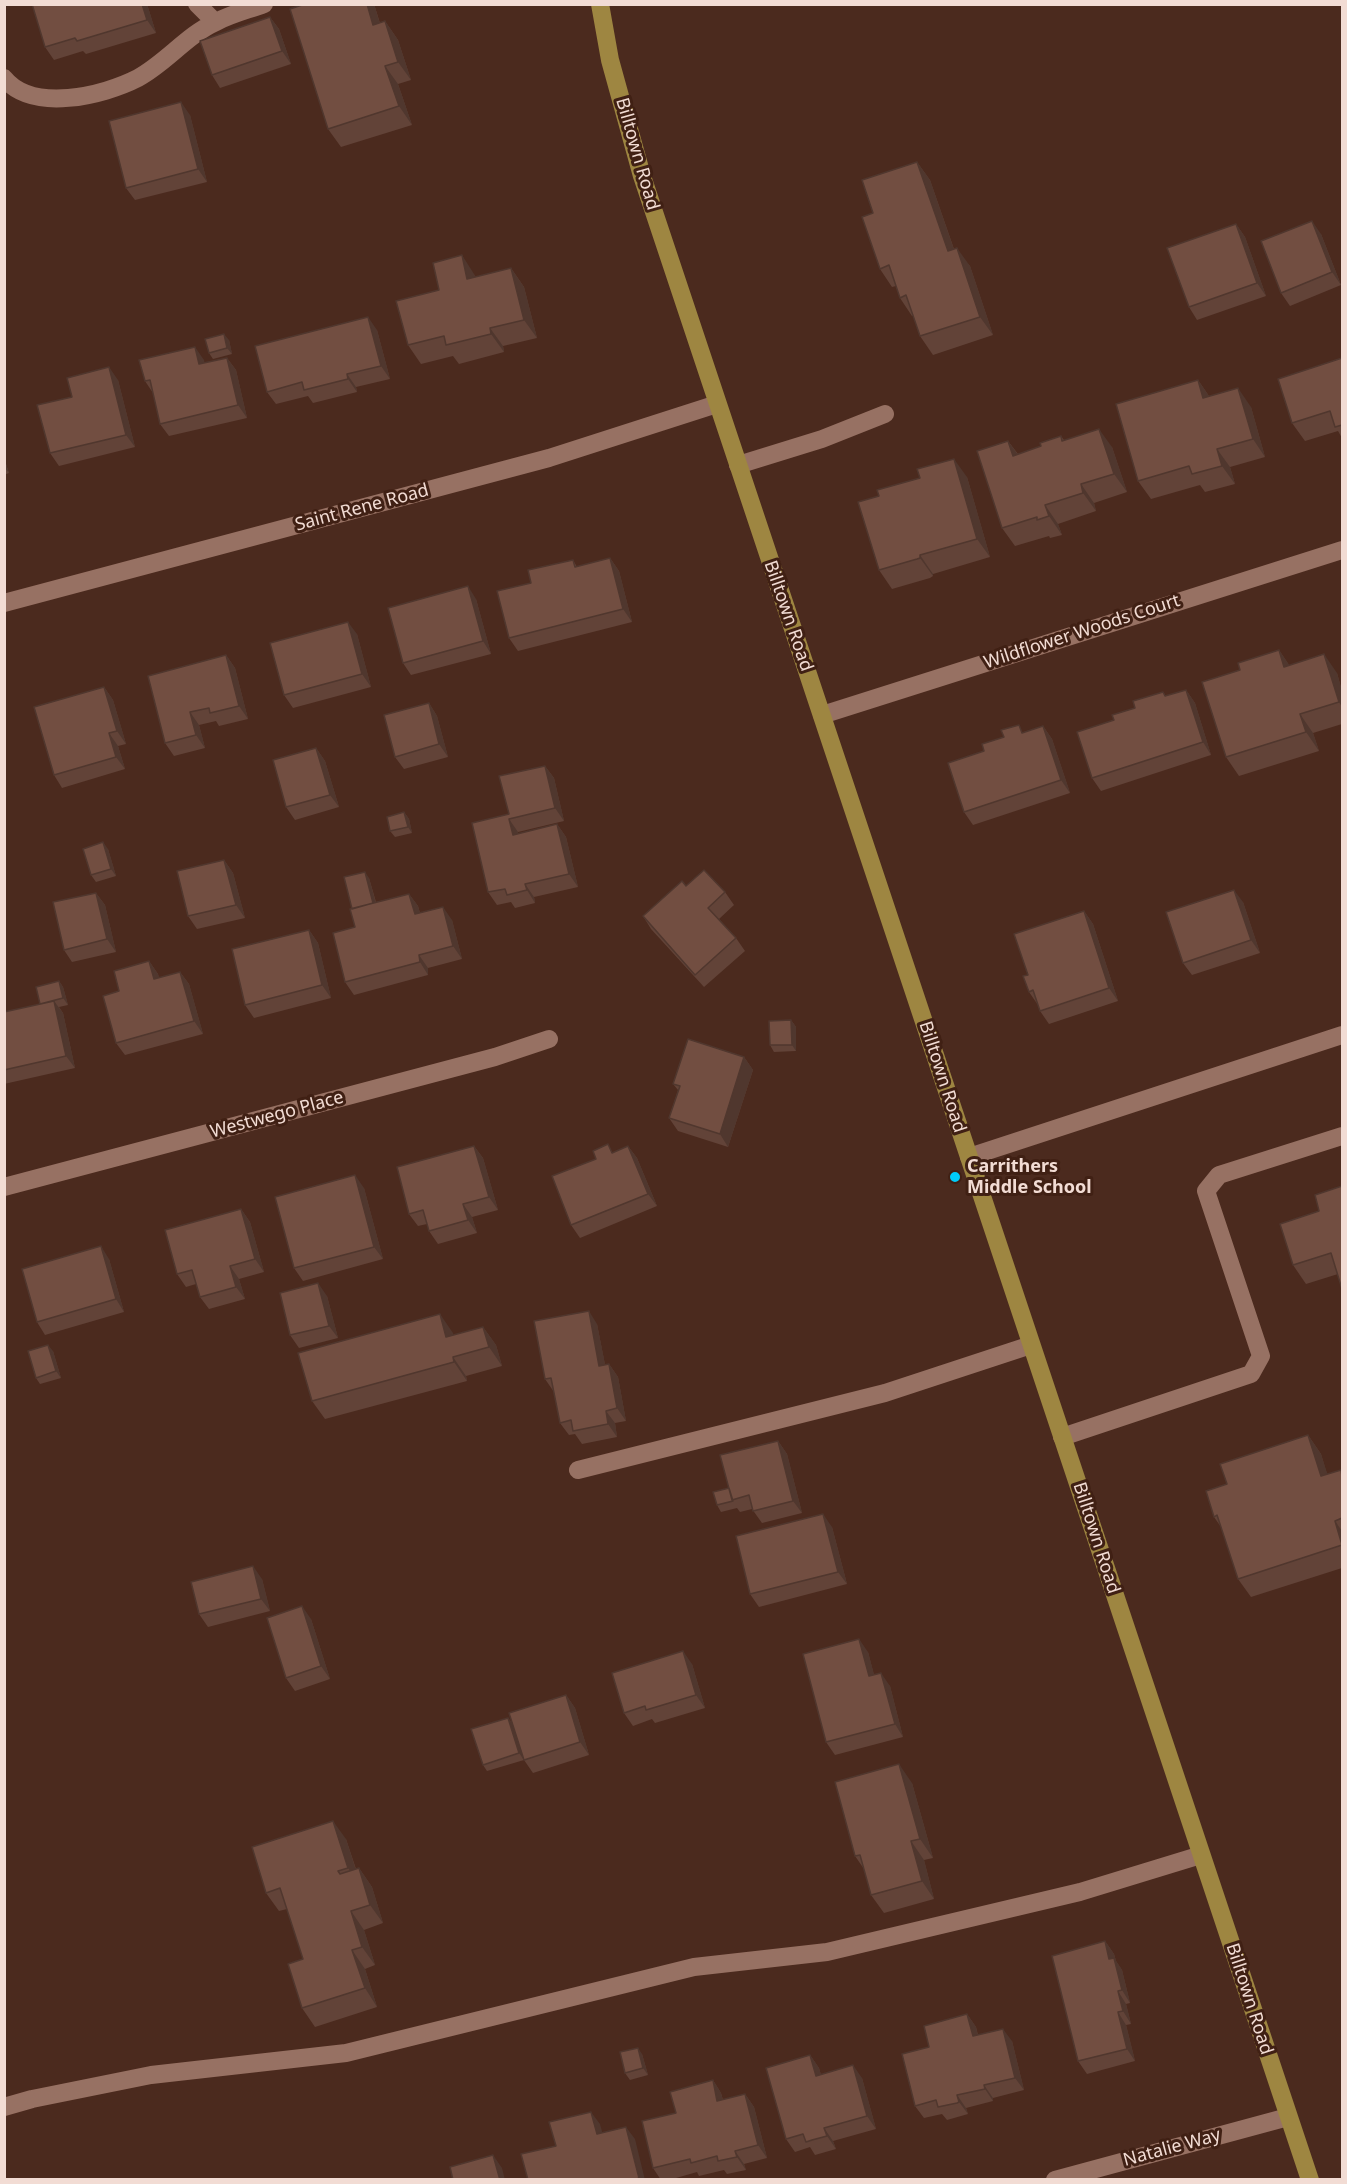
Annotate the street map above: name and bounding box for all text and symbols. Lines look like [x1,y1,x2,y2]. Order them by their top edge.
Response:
street label: Billtown Road [611,95,663,213]
street label: Saint Rene Road [293,480,431,536]
street label: Billtown Road [759,558,817,674]
street label: Wildflower Woods Court [981,590,1183,674]
street label: Billtown Road [914,1019,970,1135]
street label: Westwego Place [208,1087,346,1143]
place label: Carrithers Middle School [967,1156,1092,1198]
marker: Carrithers Middle School [948,1170,962,1184]
street label: Billtown Road [1068,1480,1124,1596]
street label: Billtown Road [1221,1941,1277,2057]
street label: Natalie Way [1121,2125,1223,2171]

